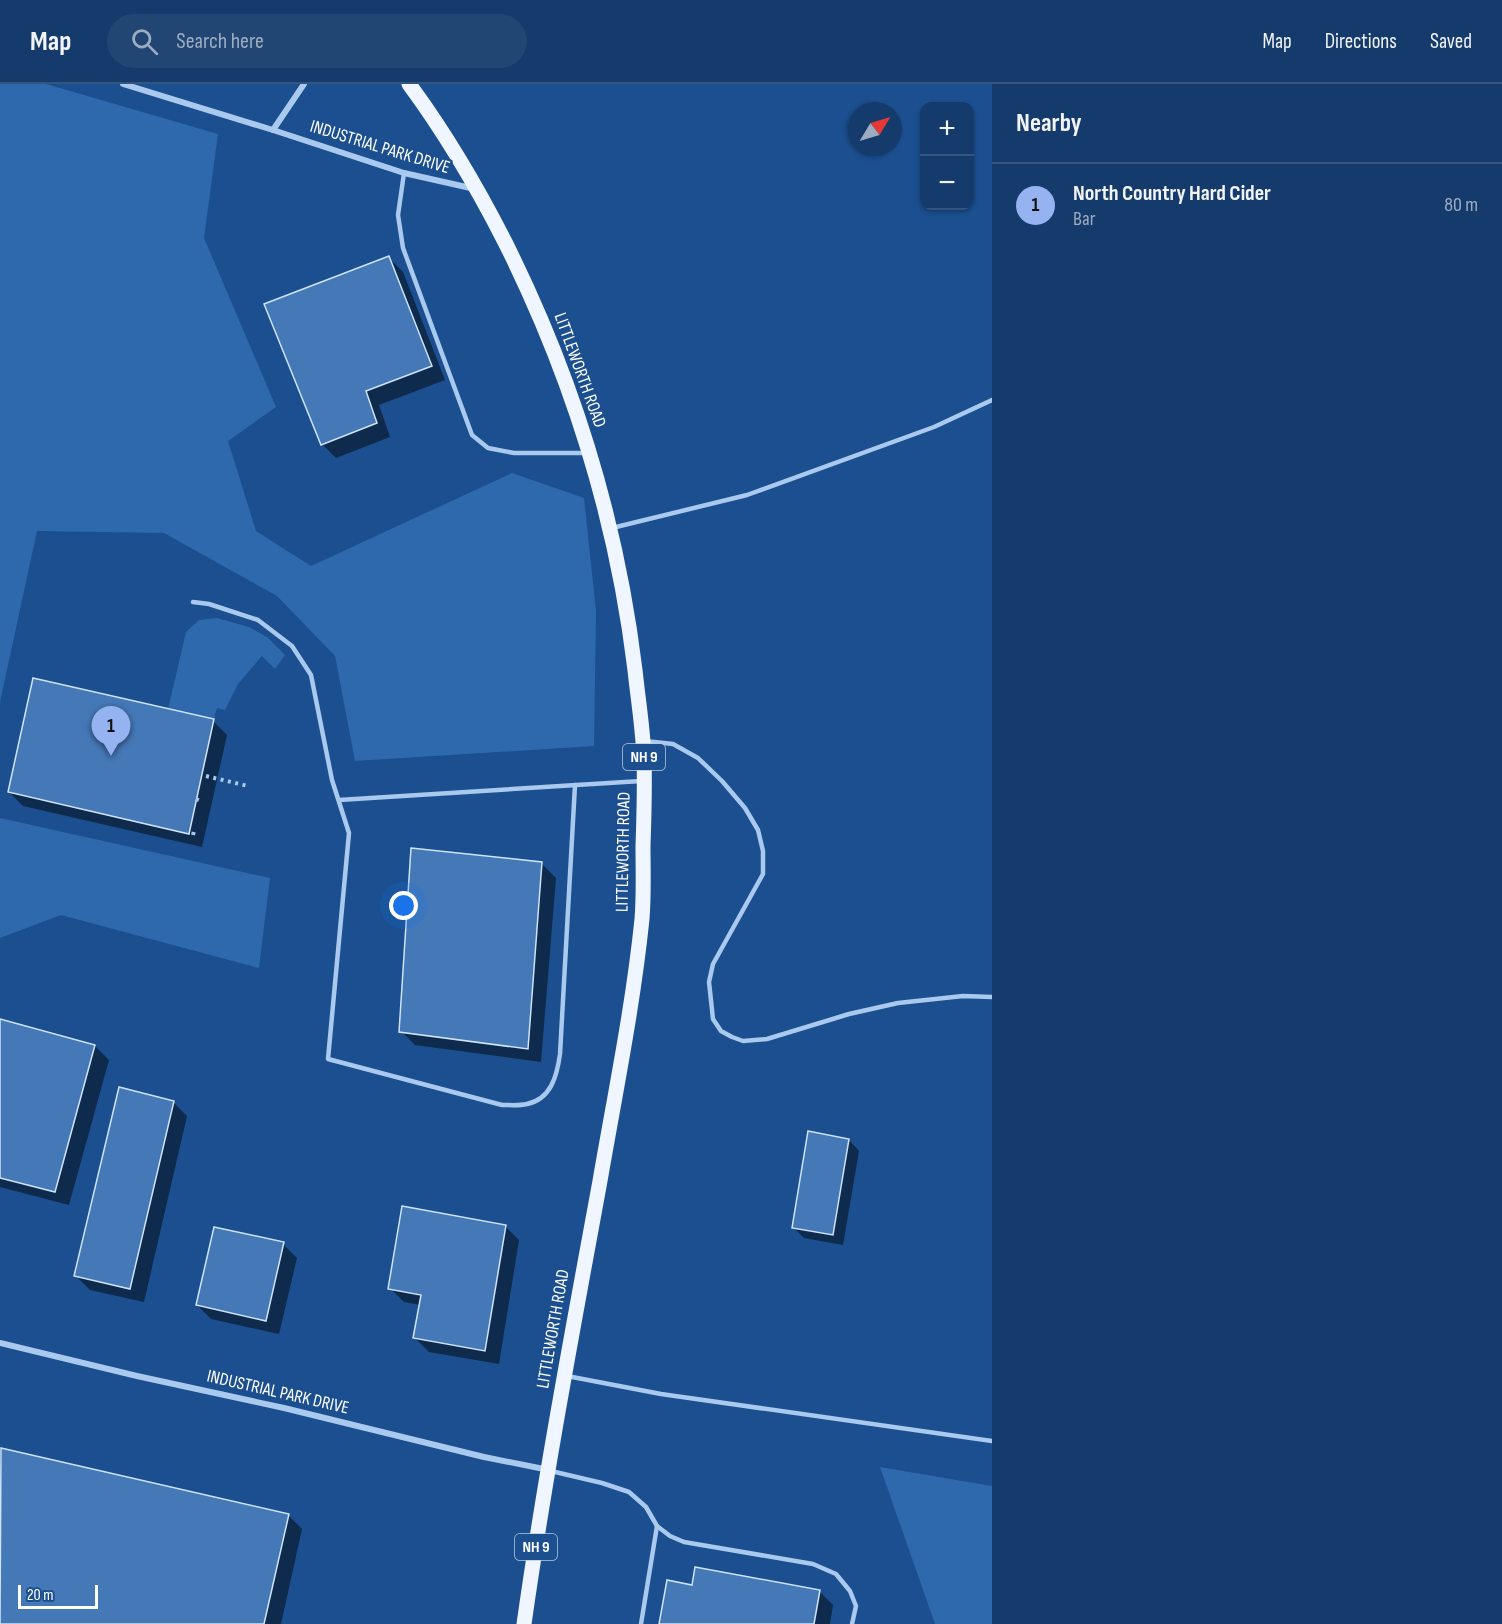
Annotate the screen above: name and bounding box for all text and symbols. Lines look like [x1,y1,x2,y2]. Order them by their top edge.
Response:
search box [107,14,527,68]
text: Map [30,25,71,58]
icon: search [128,25,161,58]
text: Search here [176,28,264,55]
text: Map [1262,29,1292,54]
text: Directions [1325,29,1397,54]
text: Saved [1430,29,1472,54]
north arrow [848,102,902,156]
map controls [920,102,974,210]
button: + [920,102,974,156]
text: Nearby [1016,108,1082,139]
street label: INDUSTRIAL PARK DRIVE [307,116,453,178]
button: − [920,156,974,210]
text: North Country Hard Cider [1073,180,1271,207]
text: 1 [1032,193,1039,217]
text: 80 m [1444,193,1478,217]
text: Bar [1073,207,1095,231]
street label: LITTLEWORTH ROAD [550,310,610,430]
pin: 1 [92,706,130,756]
road number: NH 9 [623,744,665,770]
street label: LITTLEWORTH ROAD [611,792,635,912]
your location [389,891,418,920]
street label: LITTLEWORTH ROAD [532,1268,574,1390]
street label: INDUSTRIAL PARK DRIVE [205,1365,351,1419]
road number: NH 9 [515,1534,557,1560]
scale bar [18,1582,98,1610]
text: 20 m [27,1586,54,1605]

